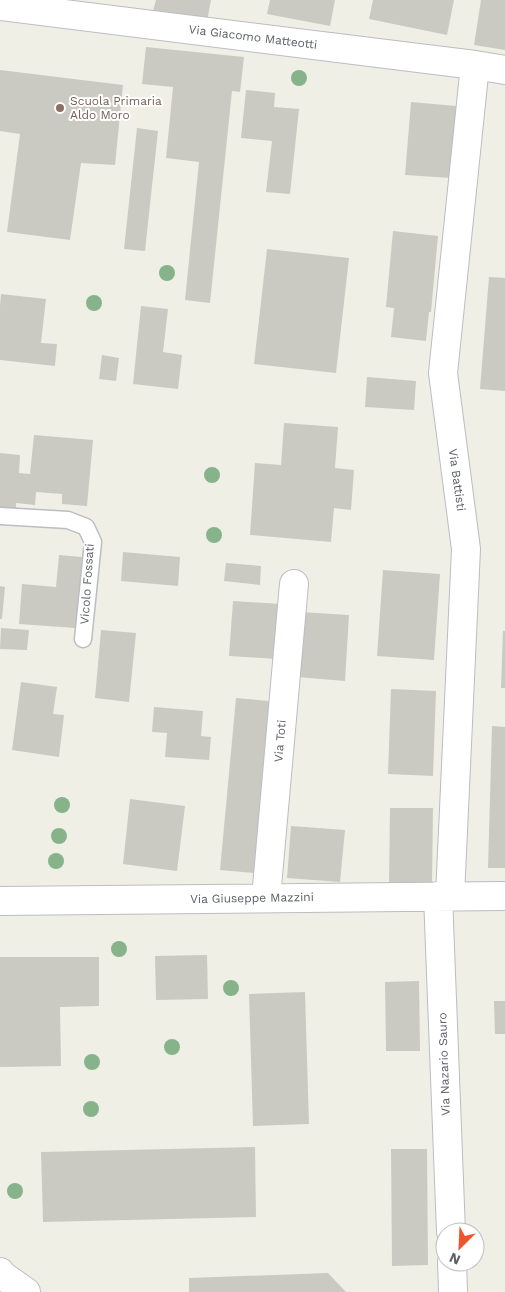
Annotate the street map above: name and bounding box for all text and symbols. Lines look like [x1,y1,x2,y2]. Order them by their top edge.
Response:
street label: Via Giacomo Matteotti [188,22,318,52]
place label: Scuola Primaria Aldo Moro [70,94,162,122]
marker: Scuola Primaria Aldo Moro [54,102,66,114]
street label: Via Battisti [446,448,468,512]
street label: Vicolo Fossati [77,543,97,625]
street label: Via Toti [271,719,289,763]
street label: Via Giuseppe Mazzini [190,890,314,906]
street label: Via Nazario Sauro [435,1012,453,1116]
north arrow [435,1222,485,1272]
text: N [447,1249,463,1268]

